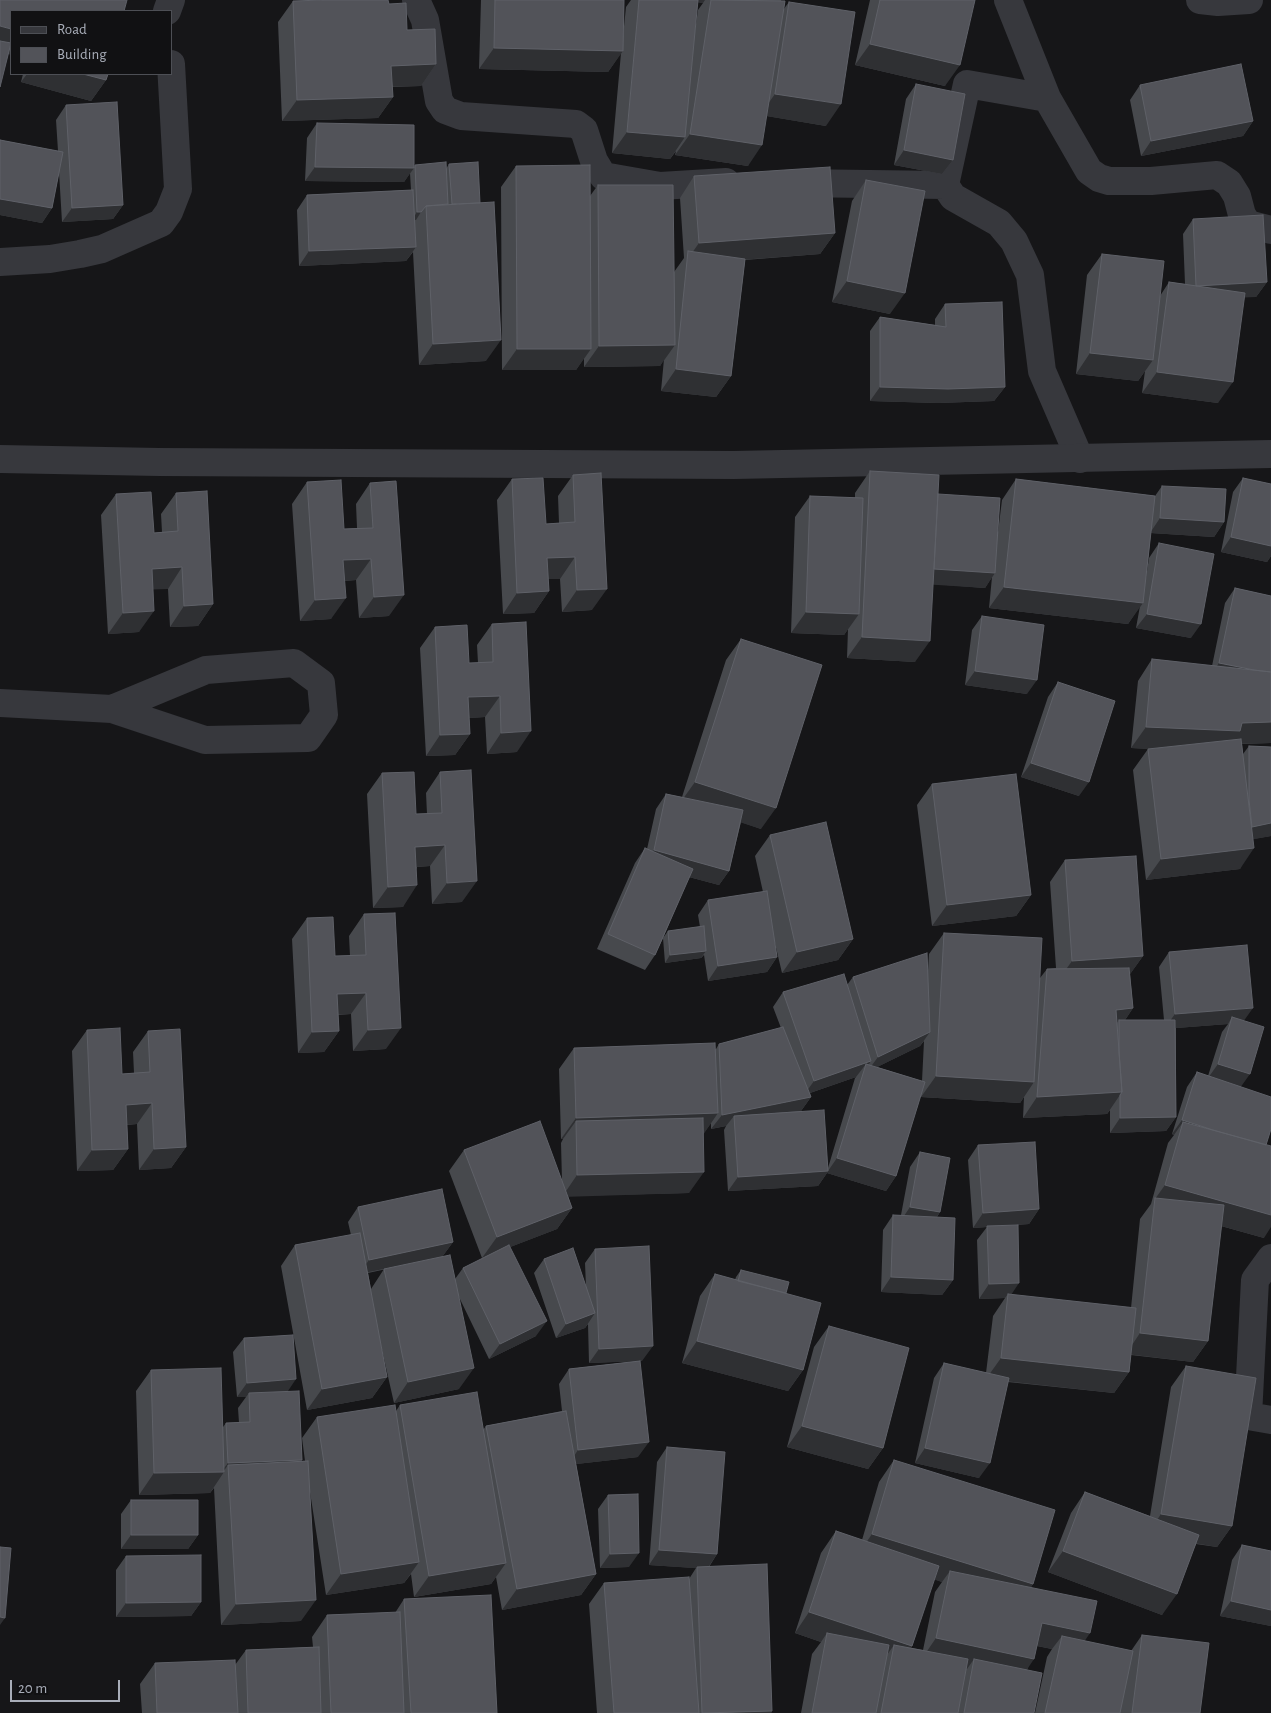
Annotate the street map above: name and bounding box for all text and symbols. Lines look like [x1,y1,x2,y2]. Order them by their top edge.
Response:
legend [10,10,172,75]
text: Road [57,22,87,37]
text: Building [57,47,107,62]
scale bar [12,1670,122,1702]
text: 20 m [18,1681,47,1696]

